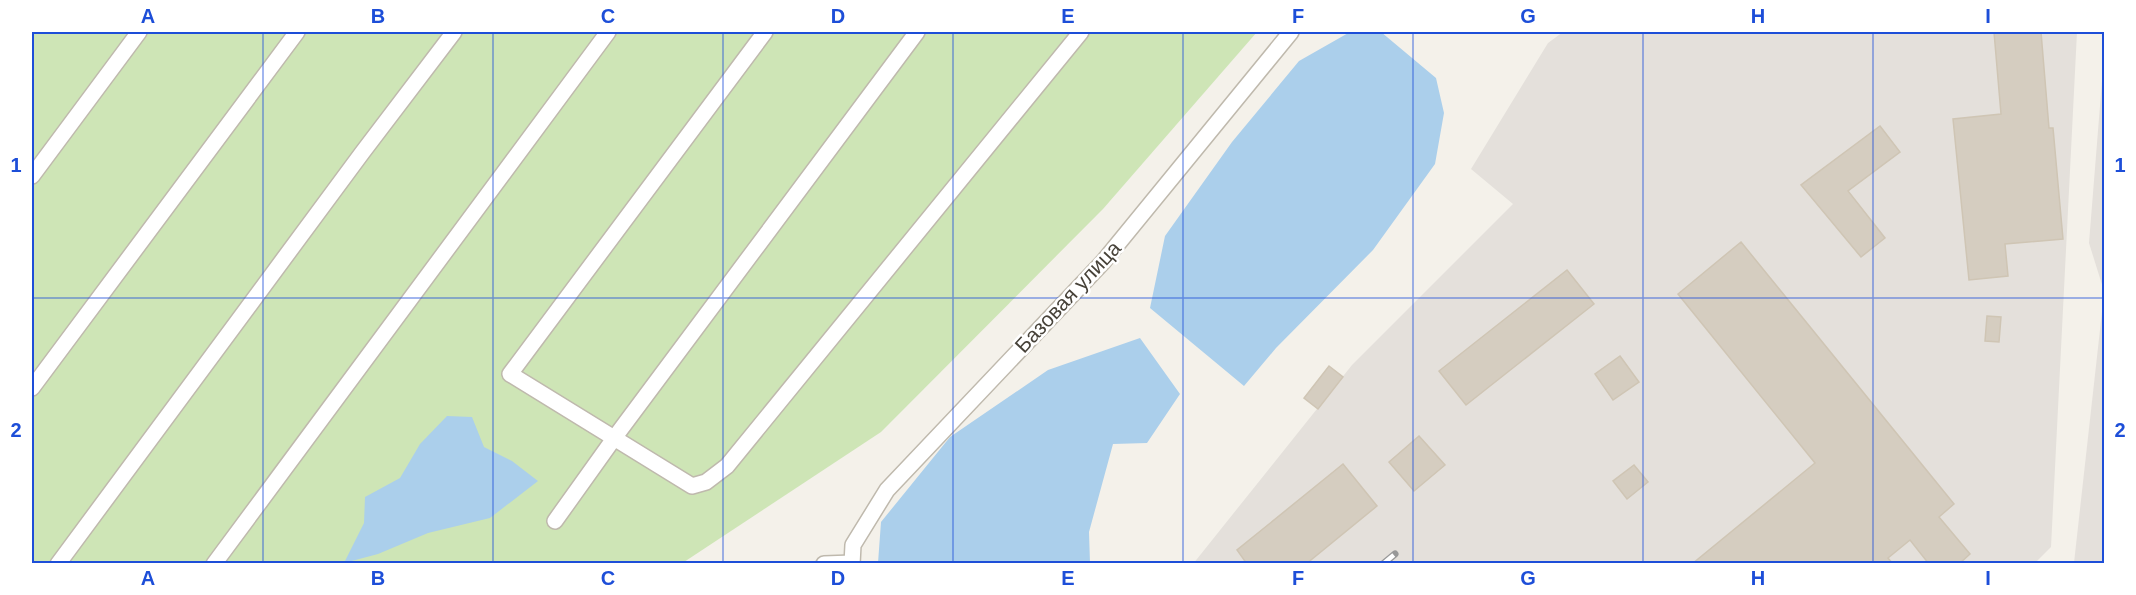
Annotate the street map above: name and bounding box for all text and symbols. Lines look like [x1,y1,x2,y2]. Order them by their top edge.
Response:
text: A [141,5,155,27]
text: B [371,5,385,27]
text: C [601,5,615,27]
text: D [831,5,845,27]
text: E [1061,5,1075,27]
text: F [1292,5,1304,27]
text: G [1520,5,1536,27]
text: H [1751,5,1765,27]
text: I [1985,5,1991,27]
text: 1 [10,154,22,176]
text: 1 [2114,154,2126,176]
street label: Базовая улица [1010,236,1125,357]
text: 2 [10,419,22,441]
text: 2 [2114,419,2126,441]
text: A [141,567,155,589]
text: B [371,567,385,589]
text: C [601,567,615,589]
text: D [831,567,845,589]
text: E [1061,567,1075,589]
text: F [1292,567,1304,589]
text: G [1520,567,1536,589]
text: H [1751,567,1765,589]
text: I [1985,567,1991,589]

